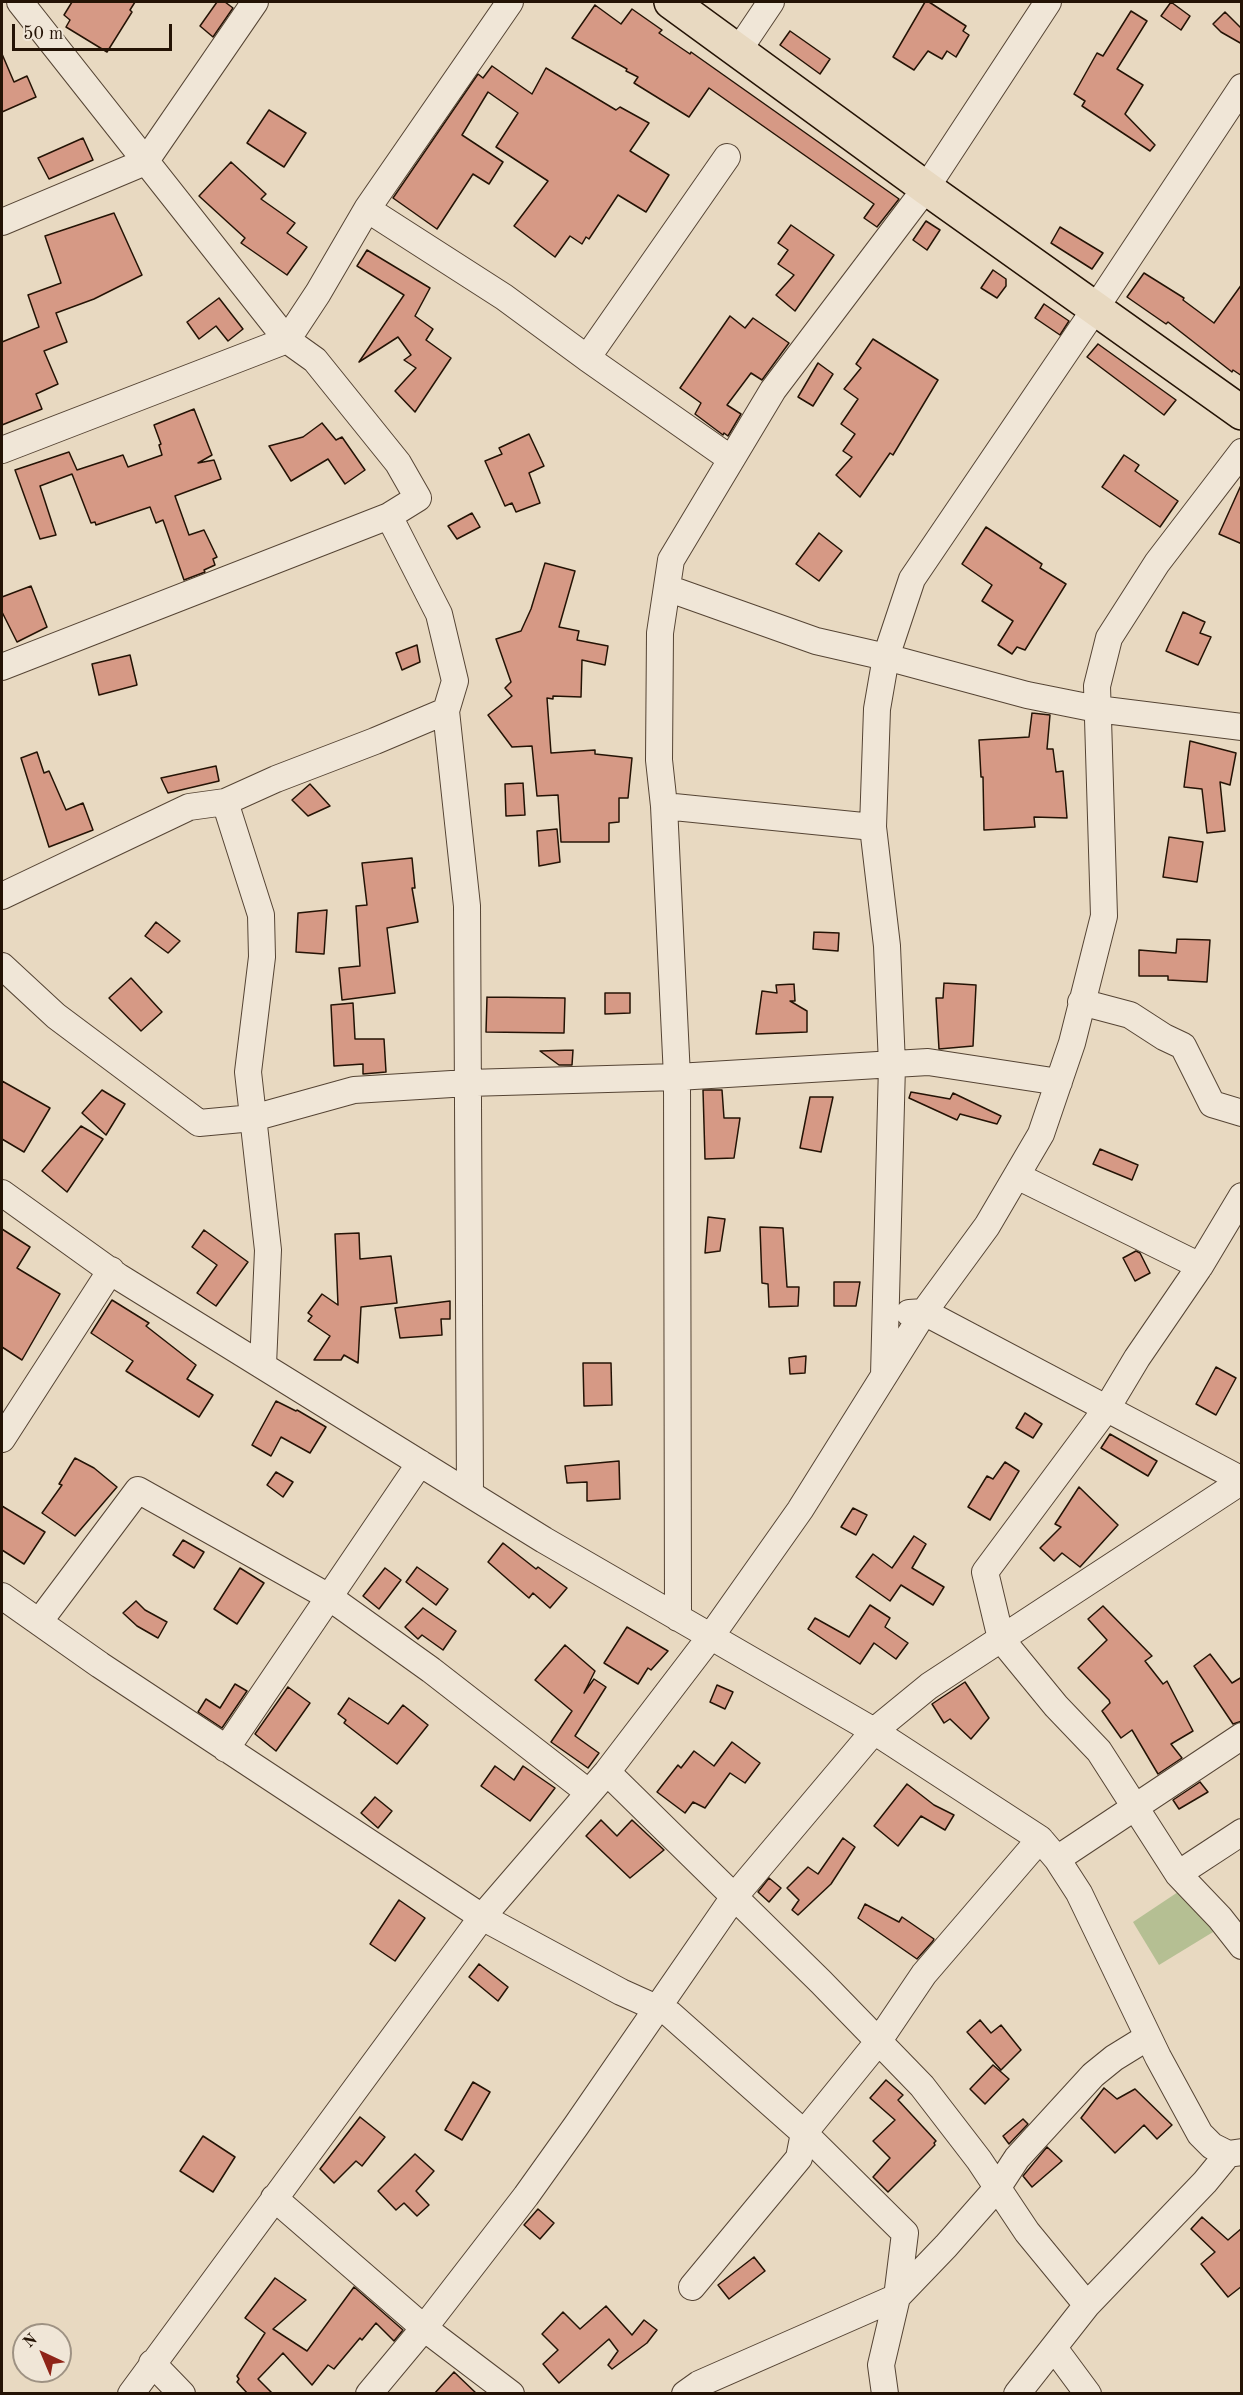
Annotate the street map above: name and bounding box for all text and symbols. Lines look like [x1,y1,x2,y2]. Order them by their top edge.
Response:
scale bar [15,12,176,50]
text: 50 m [23,25,63,43]
north arrow [12,2323,72,2383]
text: N [21,2331,41,2352]

